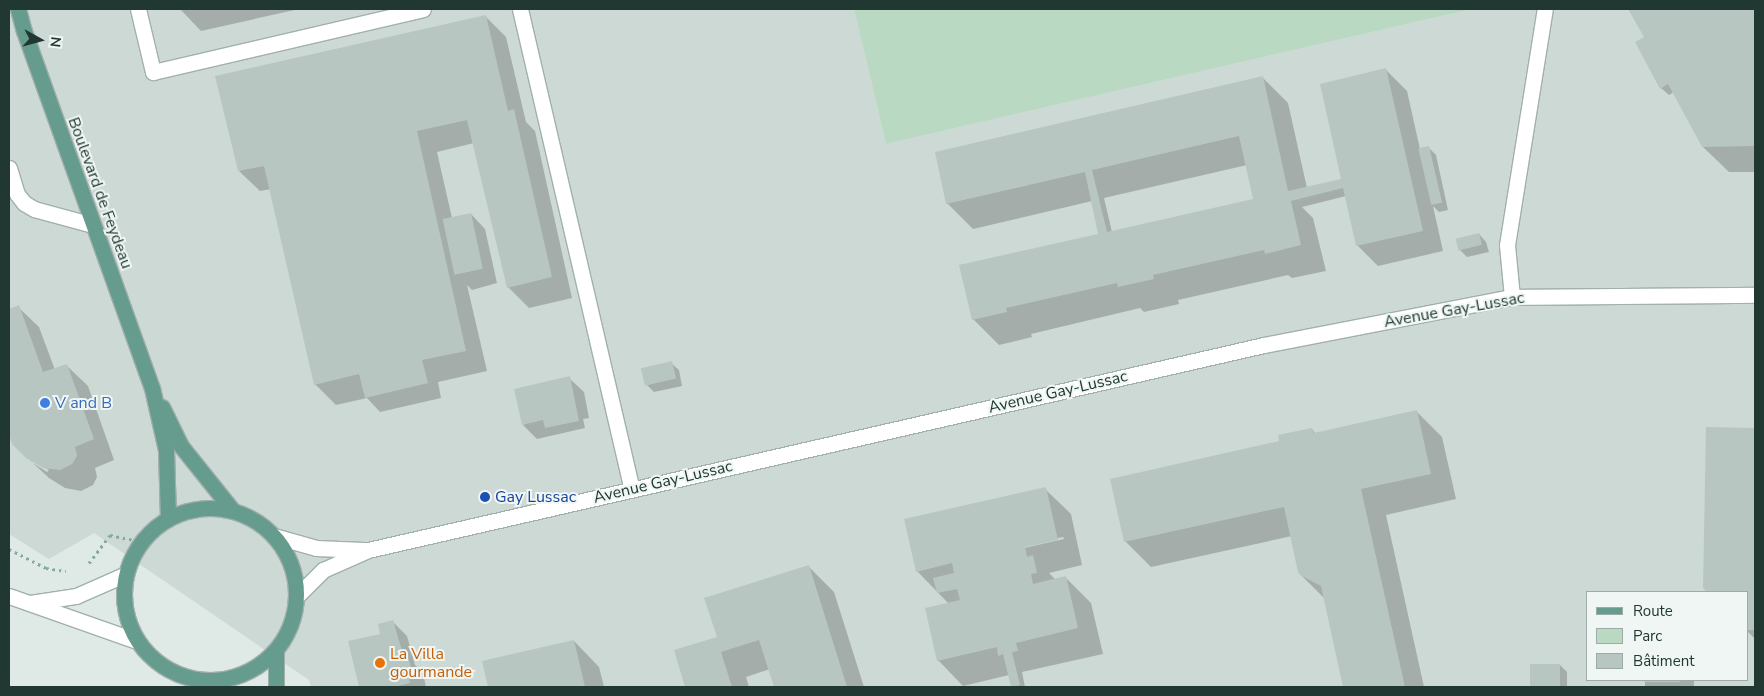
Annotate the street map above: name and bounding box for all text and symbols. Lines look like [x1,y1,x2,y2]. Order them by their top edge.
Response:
north arrow [15,15,65,65]
text: N [45,36,65,48]
street label: Boulevard de Feydeau [64,115,136,271]
street label: Avenue Gay-Lussac [1382,288,1526,332]
street label: Avenue Gay-Lussac [987,367,1129,417]
place label: V and B [55,393,112,413]
marker: V and B [39,397,51,409]
street label: Avenue Gay-Lussac [592,457,734,507]
place label: Gay Lussac [495,487,576,507]
marker: Gay Lussac [479,491,491,503]
legend [1586,591,1749,681]
text: Route [1633,601,1673,621]
text: Parc [1633,626,1662,646]
place label: La Villa gourmande [390,644,472,682]
text: Bâtiment [1633,651,1694,671]
marker: La Villa gourmande [374,657,386,669]

